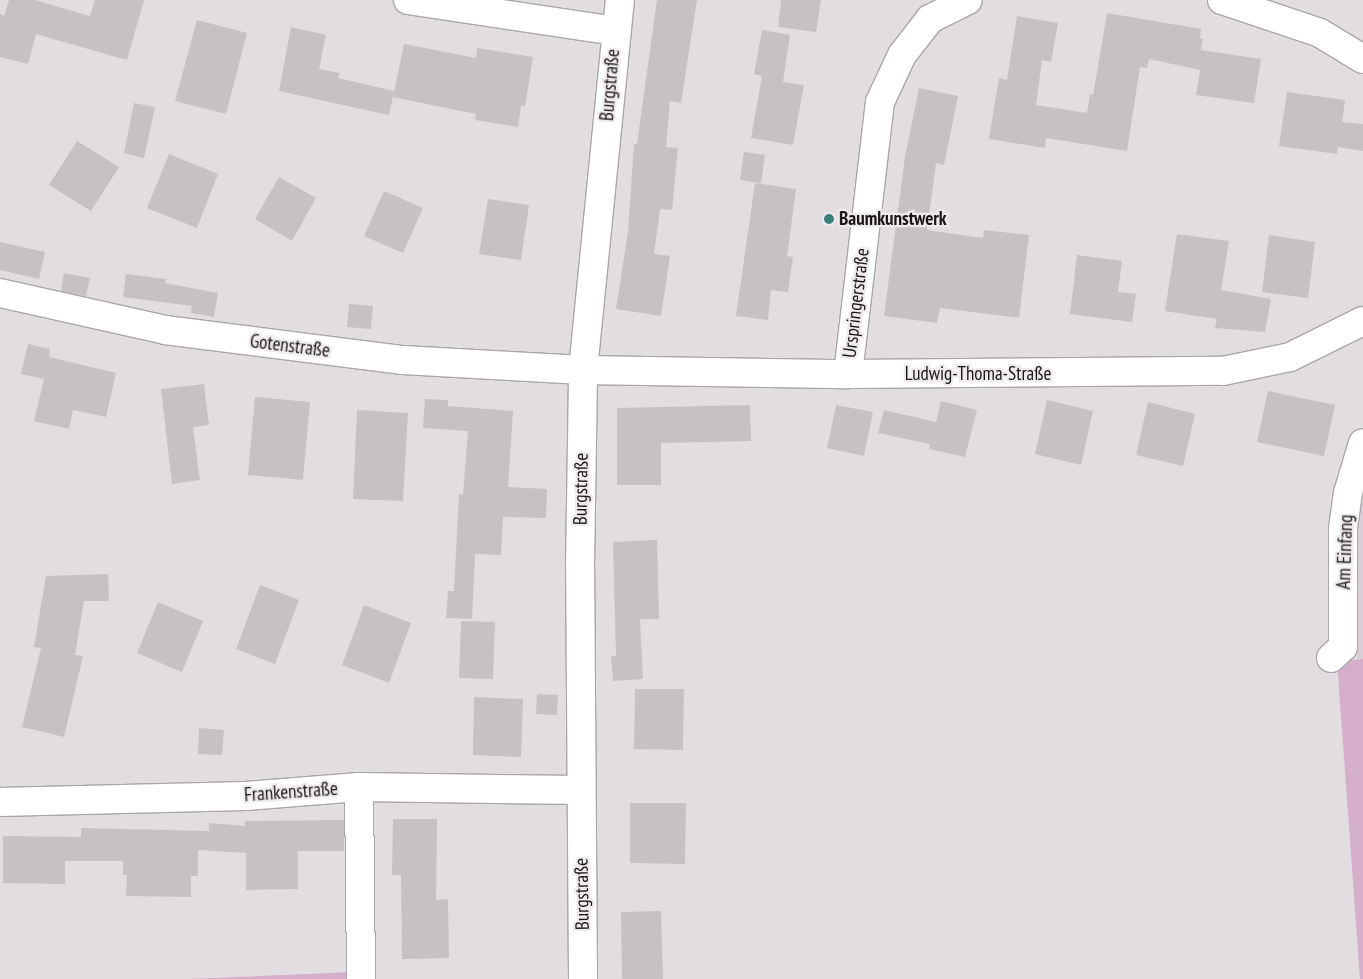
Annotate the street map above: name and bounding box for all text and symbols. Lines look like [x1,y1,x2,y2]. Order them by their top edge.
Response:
street label: Burgstraße [595,48,625,122]
place label: Baumkunstwerk [839,208,947,230]
marker: Baumkunstwerk [823,213,835,225]
street label: Urspringerstraße [838,247,874,359]
street label: Gotenstraße [249,330,331,362]
street label: Ludwig-Thoma-Straße [905,363,1051,385]
street label: Burgstraße [569,453,593,525]
street label: Am Einfang [1332,514,1358,590]
street label: Frankenstraße [243,777,339,807]
street label: Burgstraße [570,858,594,930]

